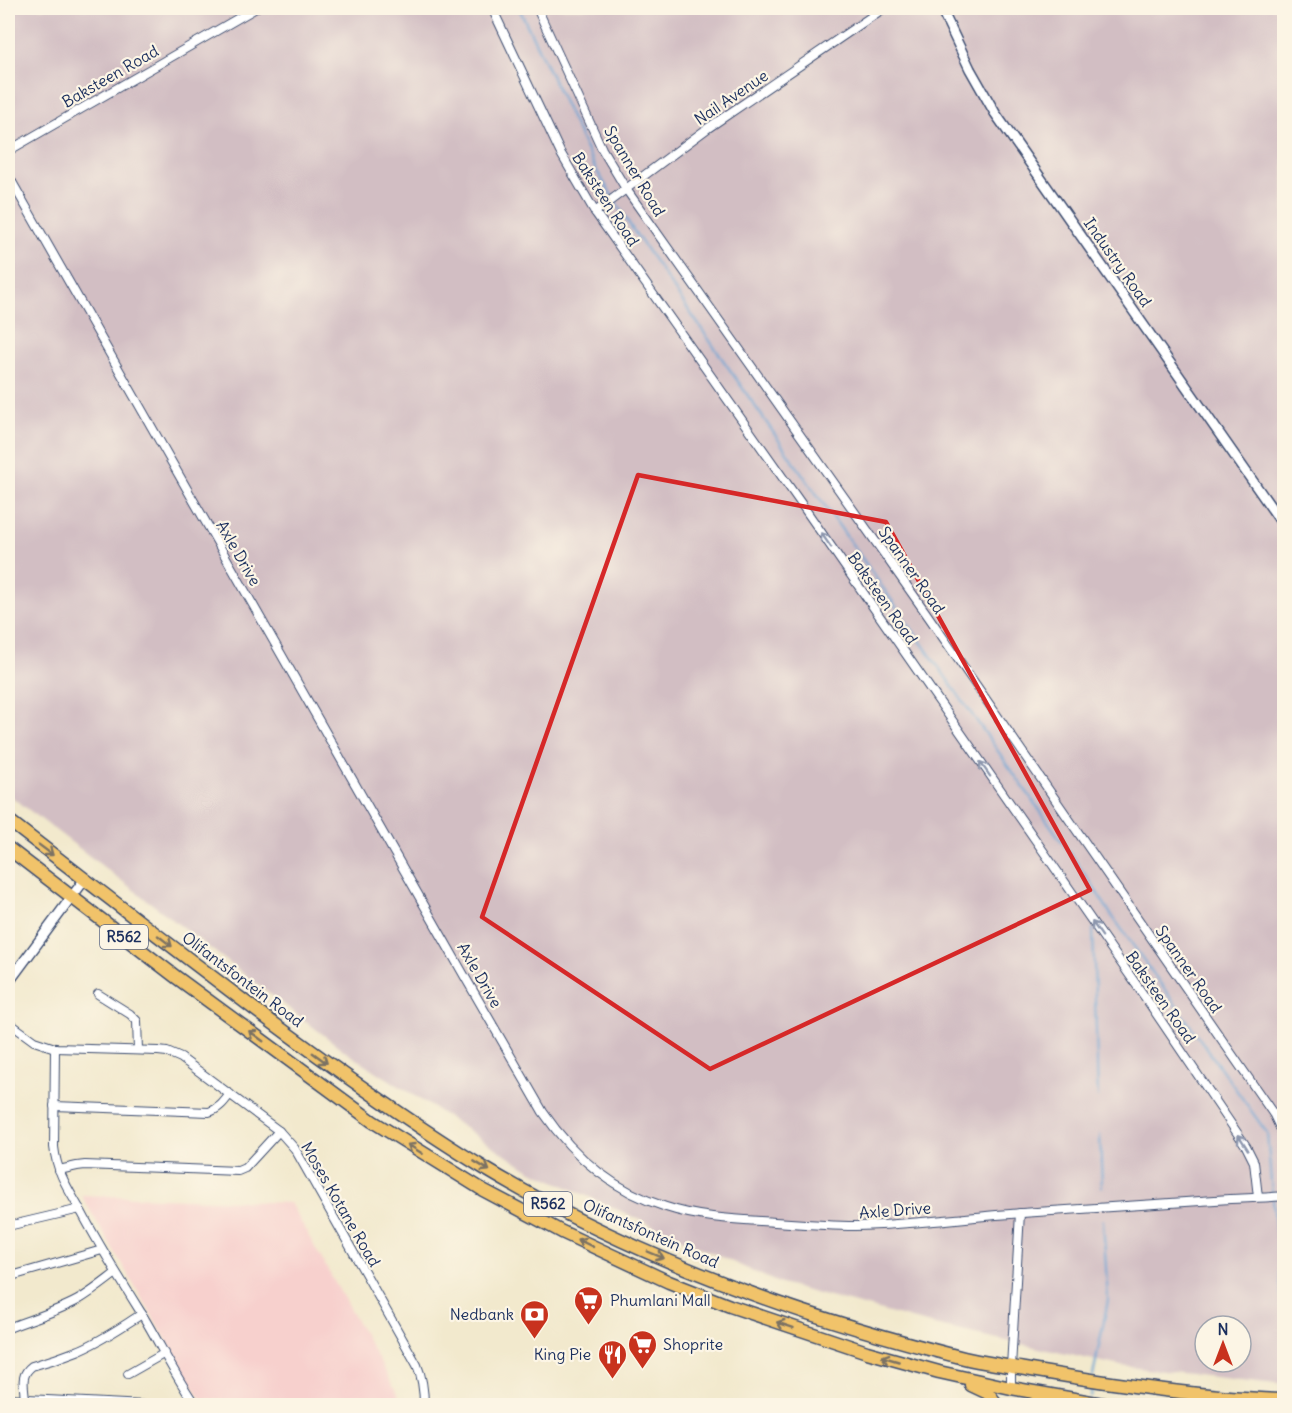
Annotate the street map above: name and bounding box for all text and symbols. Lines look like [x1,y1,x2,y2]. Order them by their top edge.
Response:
street label: Baksteen Road [58,40,162,112]
street label: Nail Avenue [690,65,772,129]
street label: Spanner Road [600,122,670,220]
street label: Baksteen Road [568,148,644,250]
street label: Industry Road [1080,213,1156,311]
street label: Axle Drive [212,517,266,589]
street label: Spanner Road [875,522,949,618]
one-way arrow [820,532,832,548]
street label: Baksteen Road [844,548,922,648]
one-way arrow [979,761,991,778]
one-way arrow [38,843,54,856]
one-way arrow [1091,921,1103,937]
street label: Spanner Road [1152,921,1226,1017]
road number: R562 [100,925,148,949]
street label: Olifantsfontein Road [178,927,308,1031]
one-way arrow [156,934,172,947]
street label: Axle Drive [453,939,507,1011]
street label: Baksteen Road [1122,947,1200,1047]
one-way arrow [248,1030,264,1042]
one-way arrow [312,1052,328,1064]
one-way arrow [1237,1134,1249,1150]
street label: Moses Kotane Road [297,1138,385,1270]
one-way arrow [407,1142,424,1154]
one-way arrow [473,1161,490,1173]
road number: R562 [524,1192,572,1216]
street label: Olifantsfontein Road [580,1194,722,1272]
street label: Axle Drive [858,1198,932,1222]
one-way arrow [577,1237,595,1249]
one-way arrow [646,1250,664,1261]
supermarket icon: Phumlani Mall [573,1284,605,1326]
place label: Phumlani Mall [610,1290,711,1310]
bank icon: Nedbank [519,1298,551,1340]
place label: Nedbank [450,1304,514,1324]
north arrow [1193,1314,1253,1374]
one-way arrow [776,1319,795,1330]
text: N [1217,1319,1229,1339]
supermarket icon: Shoprite [626,1328,658,1370]
place label: Shoprite [663,1334,723,1354]
restaurant icon: King Pie [596,1338,628,1380]
place label: King Pie [534,1344,591,1364]
one-way arrow [880,1353,899,1364]

